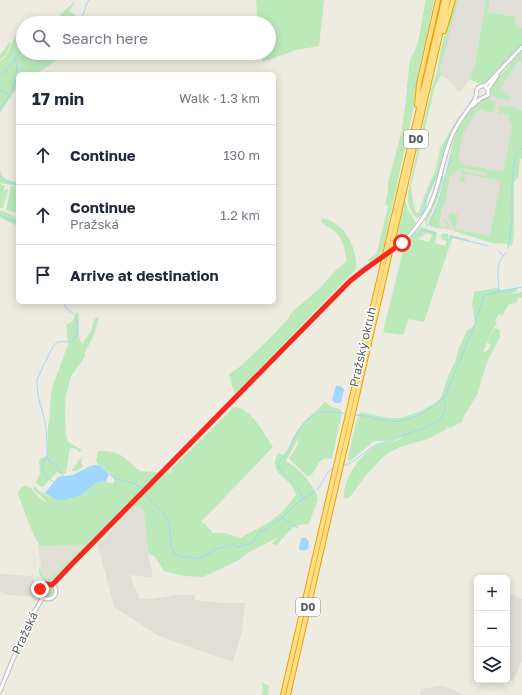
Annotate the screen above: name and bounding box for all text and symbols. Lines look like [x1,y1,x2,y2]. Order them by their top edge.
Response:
search box [16,16,276,60]
icon: search [30,27,52,49]
text: Search here [62,29,148,47]
text: 17 min [32,88,84,109]
text: Walk · 1.3 km [179,90,260,106]
road number: D0 [404,130,428,148]
icon: ahead [32,144,54,166]
text: Continue [70,146,136,164]
text: 130 m [223,147,260,163]
text: Continue [70,198,136,216]
icon: ahead [32,204,54,226]
text: 1.2 km [220,207,260,223]
text: Pražská [70,216,119,232]
route start [393,234,411,252]
icon: arrive [32,264,54,286]
text: Arrive at destination [70,266,219,284]
street label: Pražský okruh [346,305,379,388]
map controls [474,575,510,683]
button: + [474,575,510,611]
route end [31,580,49,598]
road number: D0 [296,598,320,616]
street label: Pražská [8,609,41,656]
button: − [474,611,510,647]
button: layers [474,647,510,683]

